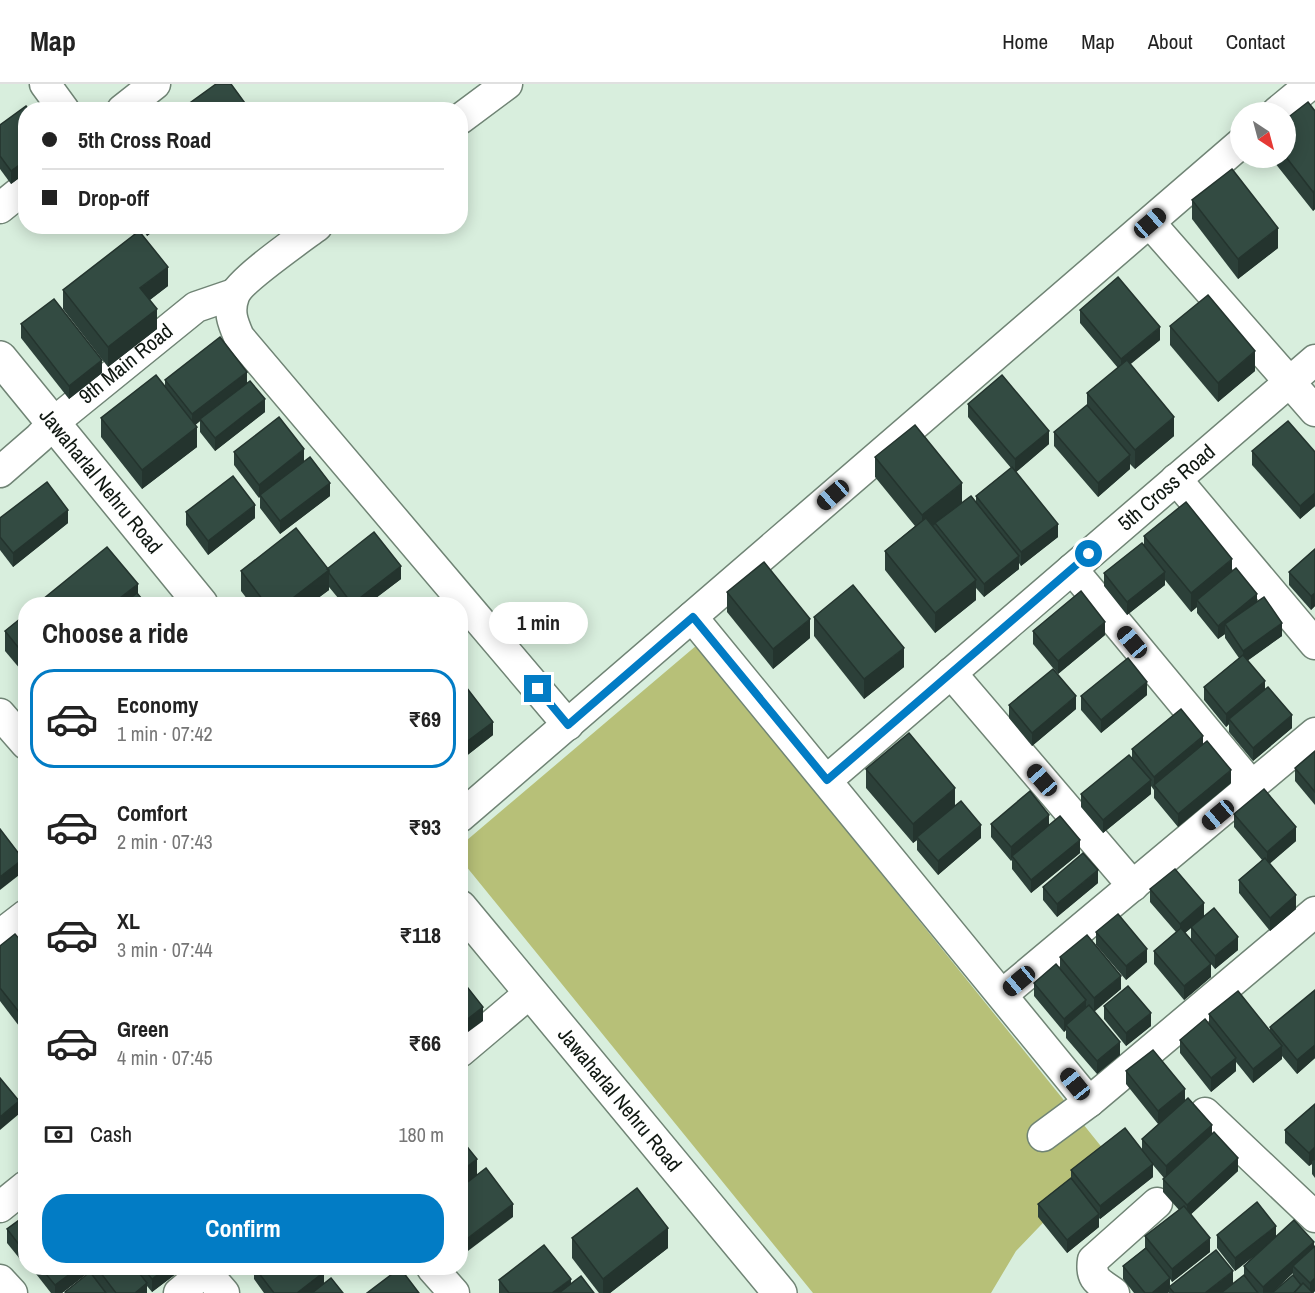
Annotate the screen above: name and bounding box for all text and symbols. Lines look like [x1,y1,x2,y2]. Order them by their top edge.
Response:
text: Map [30,22,76,60]
text: Home [1002,27,1048,56]
text: Map [1081,27,1115,56]
text: About [1148,27,1193,56]
text: Contact [1226,27,1285,56]
north arrow [1230,102,1296,168]
map controls [1230,102,1296,168]
text: 5th Cross Road [78,125,211,155]
text: Drop-off [78,183,149,213]
car [1131,204,1169,242]
street label: 9th Main Road [72,317,179,410]
street label: Jawaharlal Nehru Road [33,402,169,560]
street label: 5th Cross Road [1111,437,1221,537]
car [814,476,852,514]
route start [1075,540,1102,567]
callout: 1 min [488,602,588,644]
text: 1 min [517,609,560,636]
text: Choose a ride [42,615,188,651]
car [1114,622,1150,662]
route end [524,675,551,702]
text: Economy [117,690,198,720]
icon: car [45,692,99,746]
text: ₹69 [408,704,441,734]
text: 1 min · 07:42 [117,720,213,747]
car [1023,761,1061,799]
car [1198,797,1238,833]
text: Comfort [117,798,187,828]
icon: car [45,800,99,854]
text: ₹93 [408,812,441,842]
text: 2 min · 07:43 [117,828,213,855]
text: XL [117,906,140,936]
icon: car [45,908,99,962]
text: ₹118 [399,920,441,950]
text: 3 min · 07:44 [117,936,213,963]
car [999,963,1039,999]
text: Green [117,1014,169,1044]
icon: car [45,1016,99,1070]
street label: Jawaharlal Nehru Road [551,1021,689,1178]
text: ₹66 [408,1028,441,1058]
text: 4 min · 07:45 [117,1044,213,1071]
car [1057,1064,1093,1104]
icon: cash [42,1118,75,1151]
text: Cash [90,1119,132,1149]
text: 180 m [398,1121,444,1148]
button: Confirm [42,1194,444,1263]

